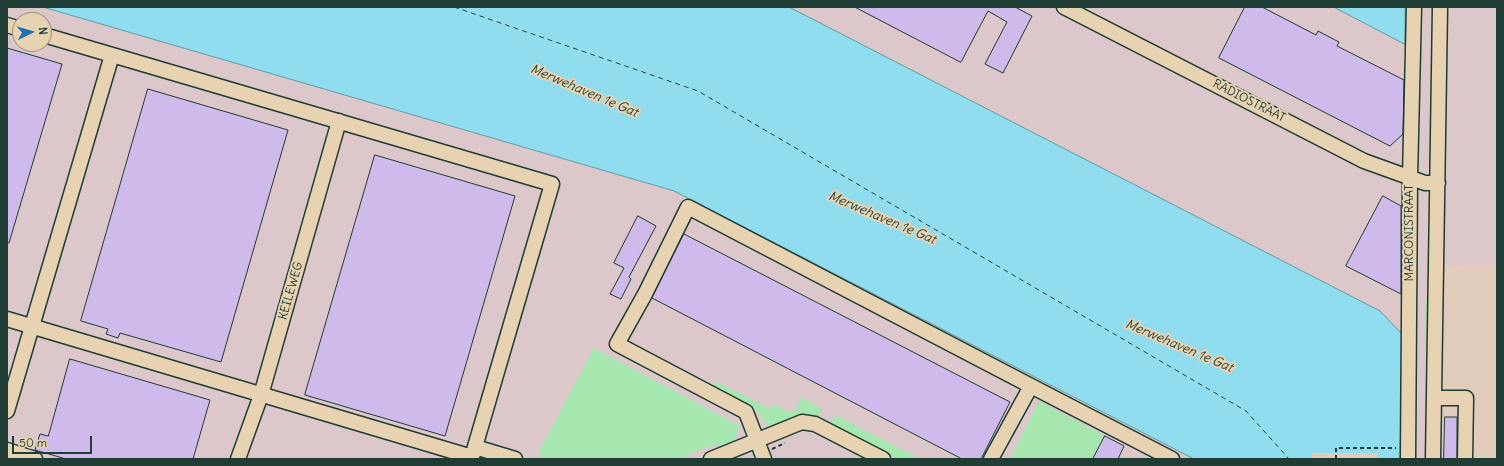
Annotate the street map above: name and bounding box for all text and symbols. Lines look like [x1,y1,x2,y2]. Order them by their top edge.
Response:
north arrow [12,12,52,52]
text: N [36,27,50,35]
water label: Merwehaven 1e Gat [528,61,640,121]
street label: RADIOSTRAAT [1210,77,1288,125]
street label: MARCONISTRAAT [1403,184,1417,282]
water label: Merwehaven 1e Gat [826,188,938,248]
street label: KEILEWEG [276,260,306,322]
water label: Merwehaven 1e Gat [1123,316,1235,376]
scale bar [14,428,94,454]
text: 50 m [19,435,47,450]

